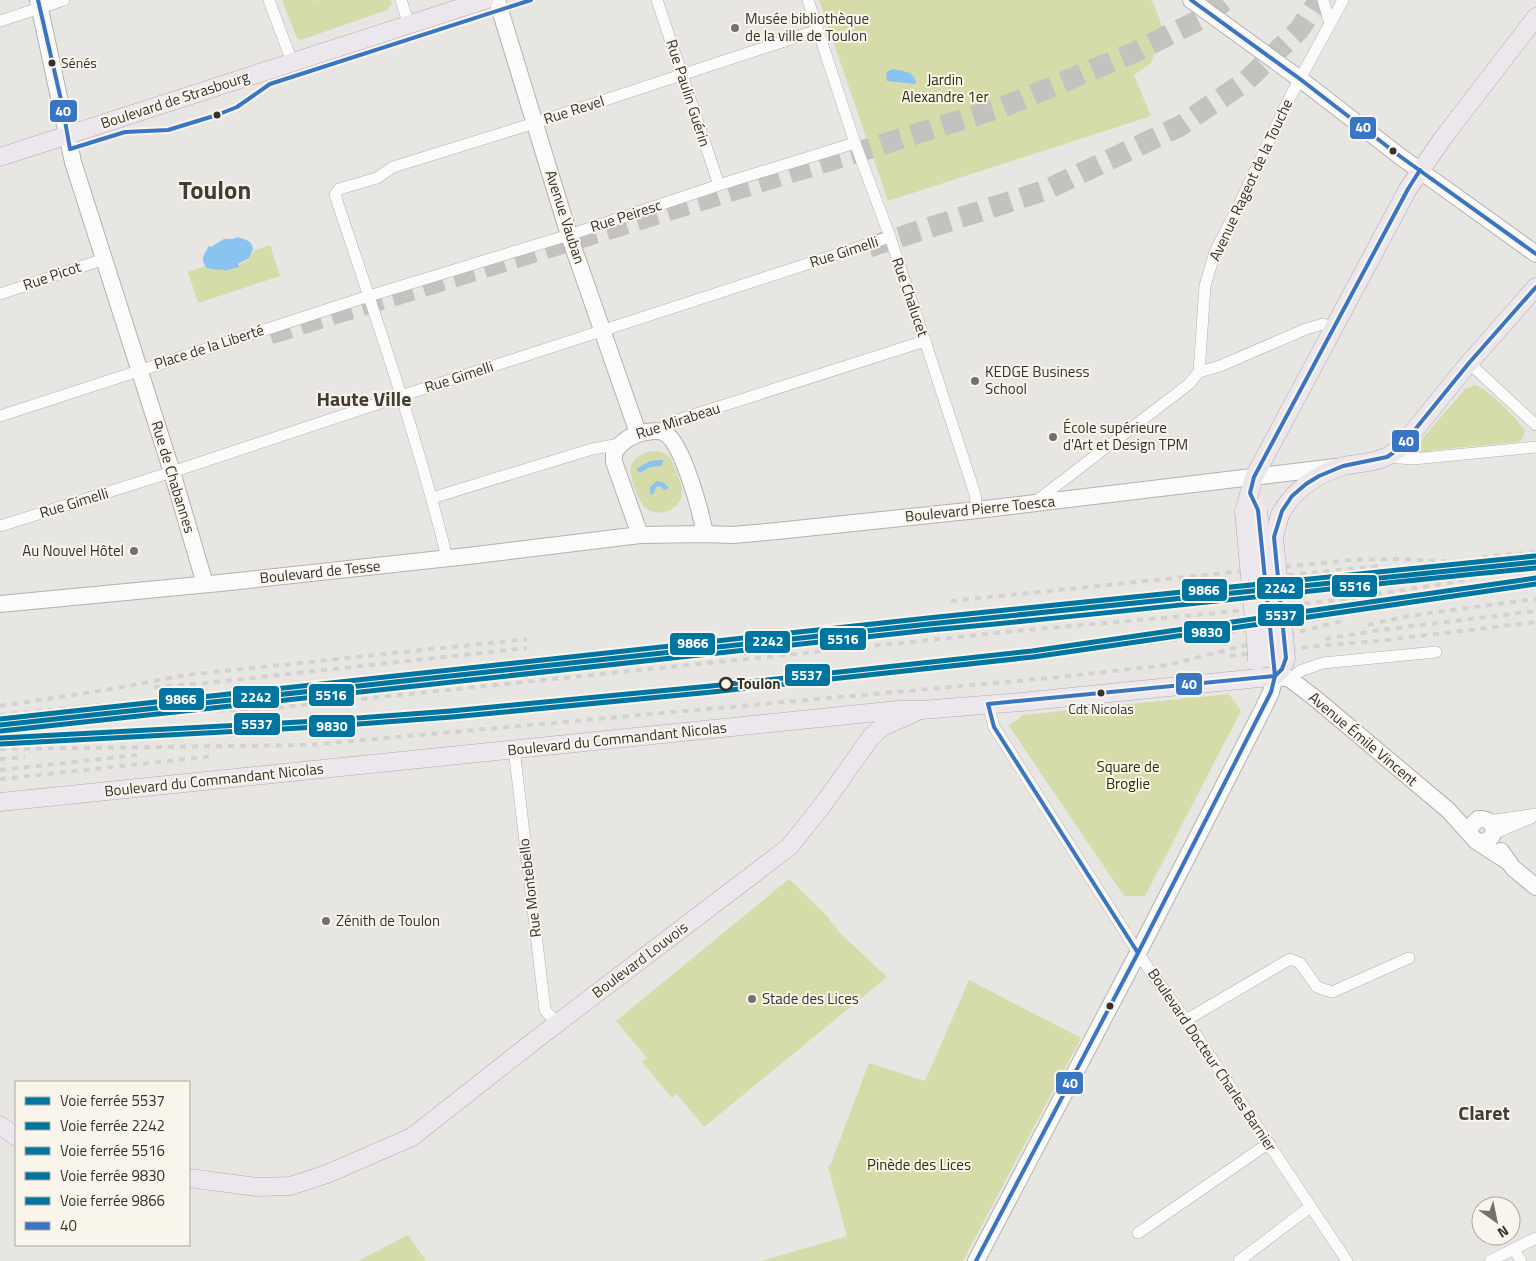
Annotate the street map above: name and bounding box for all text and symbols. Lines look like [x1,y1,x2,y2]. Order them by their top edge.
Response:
place label: Musée bibliothèque de la ville de Toulon [745,7,869,47]
marker: Musée bibliothèque de la ville de Toulon [729,22,741,34]
street label: Rue Paulin Guérin [660,36,717,150]
place label: Sénés [61,52,97,73]
marker: Sénés [47,58,57,68]
street label: Boulevard de Strasbourg [97,65,252,134]
park label: Jardin Alexandre 1er [901,68,989,108]
street label: Rue Revel [540,89,607,130]
street label: Avenue Rageot de la Touche [1203,95,1298,265]
line badge: 40 [49,99,78,123]
text: 40 [55,100,71,121]
unlabelled marker [212,110,222,120]
line badge: 40 [1349,116,1377,140]
text: 40 [1355,116,1371,137]
unlabelled marker [1388,146,1398,156]
street label: Avenue Vauban [539,167,591,267]
district label: Toulon [179,171,251,209]
street label: Rue Peiresc [587,193,665,238]
street label: Rue Gimelli [807,230,881,273]
street label: Rue Chalucet [886,254,935,340]
street label: Rue Picot [20,255,85,296]
street label: Place de la Liberté [151,318,267,375]
street label: Rue Gimelli [422,355,496,398]
place label: KEDGE Business School [985,360,1089,400]
marker: KEDGE Business School [969,375,981,387]
district label: Haute Ville [317,383,411,414]
street label: Rue Mirabeau [633,396,723,445]
place label: École supérieure d'Art et Design TPM [1063,416,1188,456]
street label: Rue de Chabannes [145,418,202,536]
line badge: 40 [1391,429,1420,453]
text: 40 [1398,430,1414,451]
marker: École supérieure d'Art et Design TPM [1047,431,1059,443]
street label: Rue Gimelli [37,481,111,524]
street label: Boulevard Pierre Toesca [904,489,1057,528]
place label: Au Nouvel Hôtel [22,539,124,562]
marker: Au Nouvel Hôtel [128,545,140,557]
street label: Boulevard de Tesse [258,554,381,589]
line badge: 5516 [1331,574,1378,598]
text: 5516 [1339,575,1371,596]
line badge: 2242 [1256,576,1304,600]
text: 2242 [1264,577,1296,598]
line badge: 9866 [1181,578,1228,602]
text: 9866 [1188,579,1220,600]
line badge: 5537 [1257,603,1305,627]
text: 5537 [1265,604,1297,625]
line badge: 9830 [1183,620,1231,644]
text: 9830 [1191,621,1223,642]
line badge: 5516 [819,627,867,651]
text: 5516 [827,628,859,649]
line badge: 2242 [744,630,791,654]
text: 2242 [752,630,784,651]
line badge: 9866 [669,632,716,656]
text: 9866 [677,632,709,653]
line badge: 5537 [784,663,831,687]
text: 5537 [791,664,823,685]
place label: Toulon [737,672,780,695]
line badge: 40 [1175,672,1203,696]
text: 40 [1181,673,1197,694]
marker: Toulon [719,677,733,691]
line badge: 5516 [308,683,355,707]
text: 5516 [315,684,347,705]
line badge: 2242 [232,685,280,709]
text: 2242 [240,686,272,707]
street label: Avenue Émile Vincent [1304,686,1423,792]
line badge: 9866 [158,687,205,711]
text: 9866 [165,688,197,709]
marker: Cdt Nicolas [1096,688,1106,698]
place label: Cdt Nicolas [1068,698,1134,719]
line badge: 5537 [233,712,281,736]
text: 5537 [241,713,273,734]
line badge: 9830 [308,714,356,738]
text: 9830 [316,715,348,736]
street label: Boulevard du Commandant Nicolas [506,716,728,761]
park label: Square de Broglie [1097,755,1159,795]
street label: Boulevard du Commandant Nicolas [103,757,325,802]
street label: Rue Montebello [512,837,547,939]
place label: Zénith de Toulon [336,909,440,932]
marker: Zénith de Toulon [320,915,332,927]
street label: Boulevard Louvois [587,916,693,1003]
street label: Boulevard Docteur Charles Barnier [1142,964,1283,1156]
place label: Stade des Lices [762,987,859,1010]
marker: Stade des Lices [746,993,758,1005]
unlabelled marker [1105,1001,1115,1011]
line badge: 40 [1055,1071,1084,1095]
text: 40 [1062,1072,1078,1093]
legend [15,1081,190,1246]
text: Voie ferrée 5537 [60,1089,165,1112]
district label: Claret [1458,1097,1510,1128]
text: Voie ferrée 2242 [60,1114,165,1137]
text: Voie ferrée 5516 [60,1139,165,1162]
park label: Pinède des Lices [867,1153,971,1176]
text: Voie ferrée 9830 [60,1164,165,1187]
text: Voie ferrée 9866 [60,1189,165,1212]
north arrow [1471,1196,1521,1246]
text: 40 [60,1214,77,1237]
text: N [1494,1221,1513,1244]

